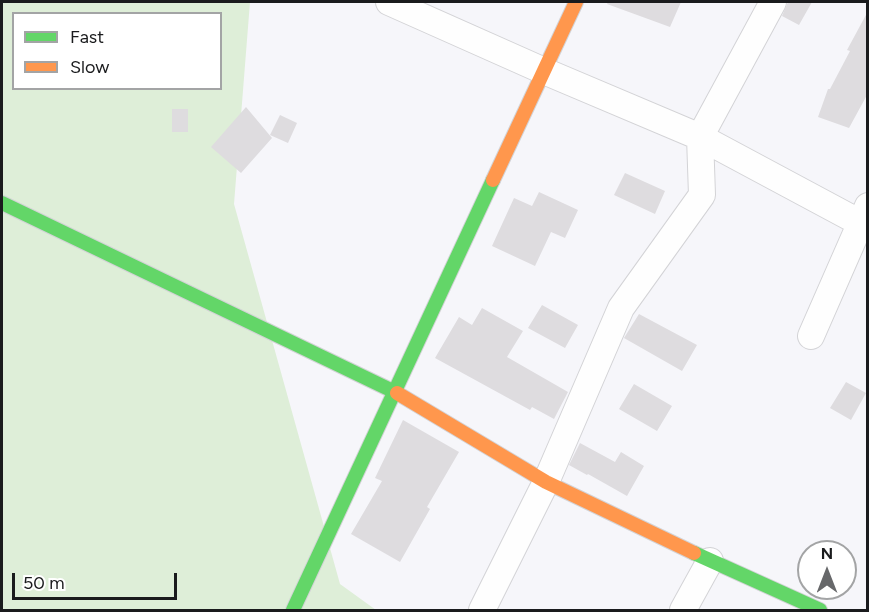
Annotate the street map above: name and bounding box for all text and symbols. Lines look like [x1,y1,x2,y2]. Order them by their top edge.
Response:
legend [12,12,222,90]
text: Fast [70,26,104,48]
text: Slow [70,56,109,78]
north arrow [797,540,857,600]
text: N [821,544,833,563]
scale bar [15,561,180,599]
text: 50 m [23,572,65,594]

